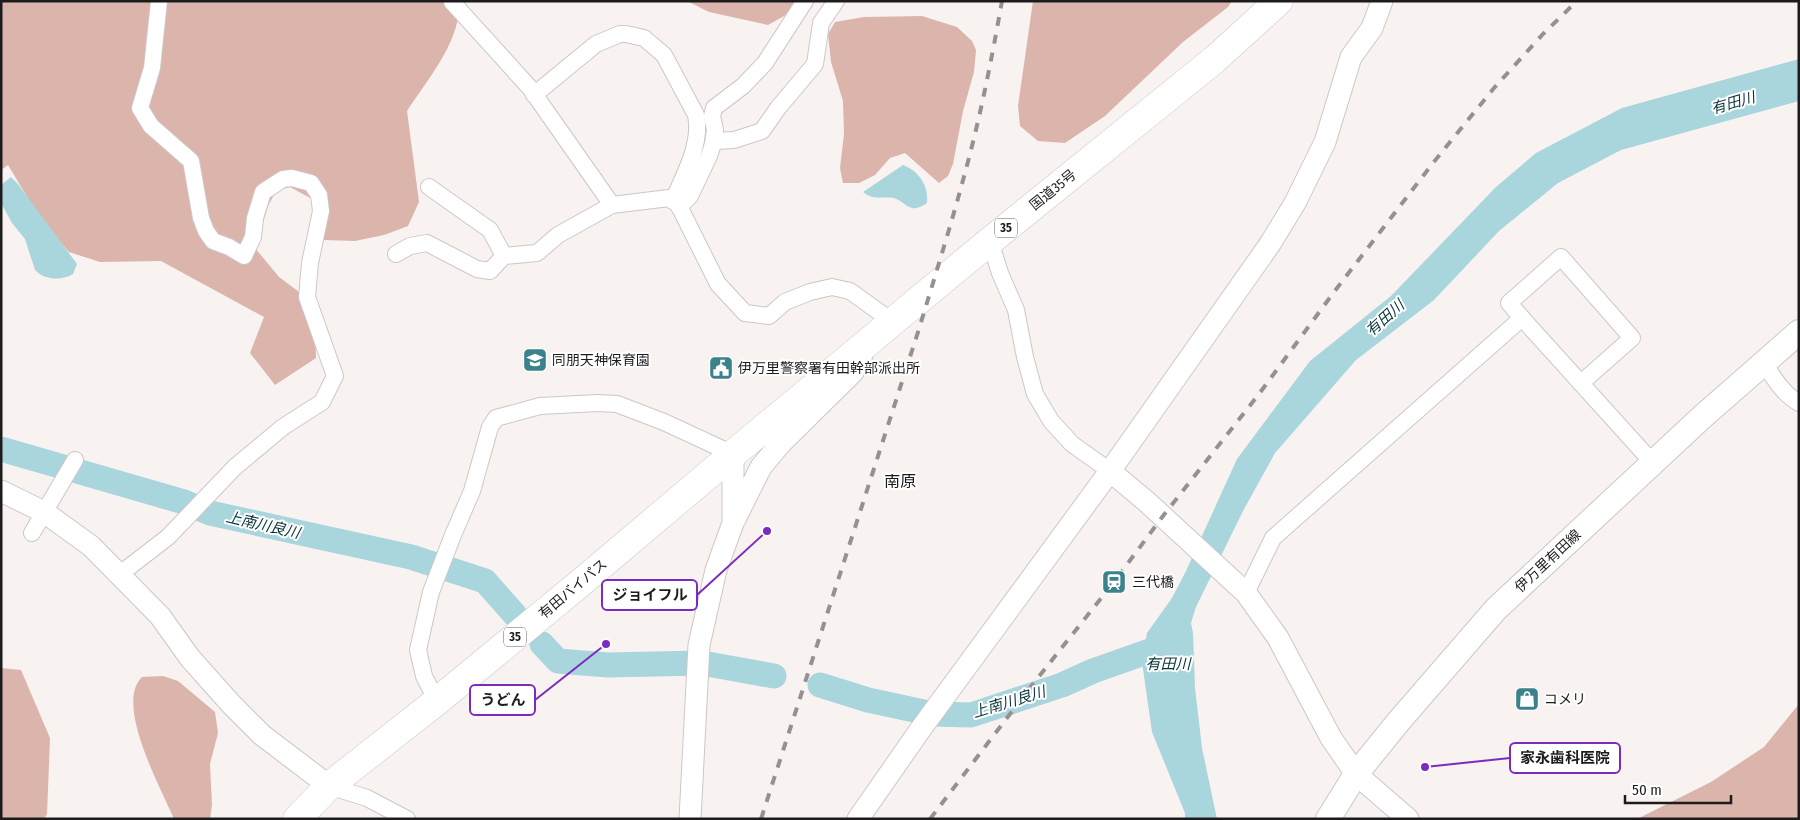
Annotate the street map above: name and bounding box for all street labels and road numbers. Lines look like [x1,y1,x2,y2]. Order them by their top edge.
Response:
street label: 国道35号 [1026,166,1080,214]
road number: 35 [995,218,1017,238]
street label: 伊万里有田線 [1511,526,1585,596]
street label: 有田バイパス [535,556,611,622]
road number: 35 [504,628,526,646]

